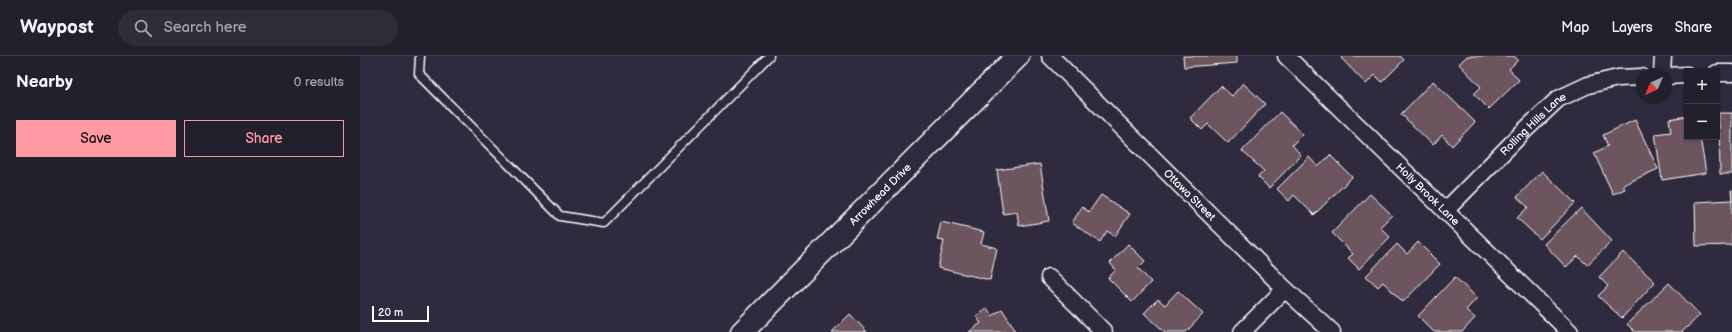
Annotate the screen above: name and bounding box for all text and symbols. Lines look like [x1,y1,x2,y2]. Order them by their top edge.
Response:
search box [118,10,398,46]
text: Waypost [20,16,94,39]
icon: search [132,17,154,39]
text: Search here [164,18,247,37]
text: Map [1561,19,1589,36]
text: Layers [1611,19,1653,36]
text: Share [1675,19,1712,36]
north arrow [1636,68,1672,104]
map controls [1684,68,1720,140]
button: + [1684,68,1720,104]
text: Nearby [16,72,73,92]
text: 0 results [294,74,344,90]
street label: Rolling Hills Lane [1497,90,1568,158]
button: − [1684,104,1720,140]
button: Save [16,120,176,157]
button: Share [184,120,344,157]
street label: Arrowhead Drive [846,160,914,228]
street label: Holly Brook Lane [1393,160,1463,228]
street label: Ottawa Street [1161,166,1219,224]
scale bar [372,304,429,323]
text: 20 m [378,306,403,319]

